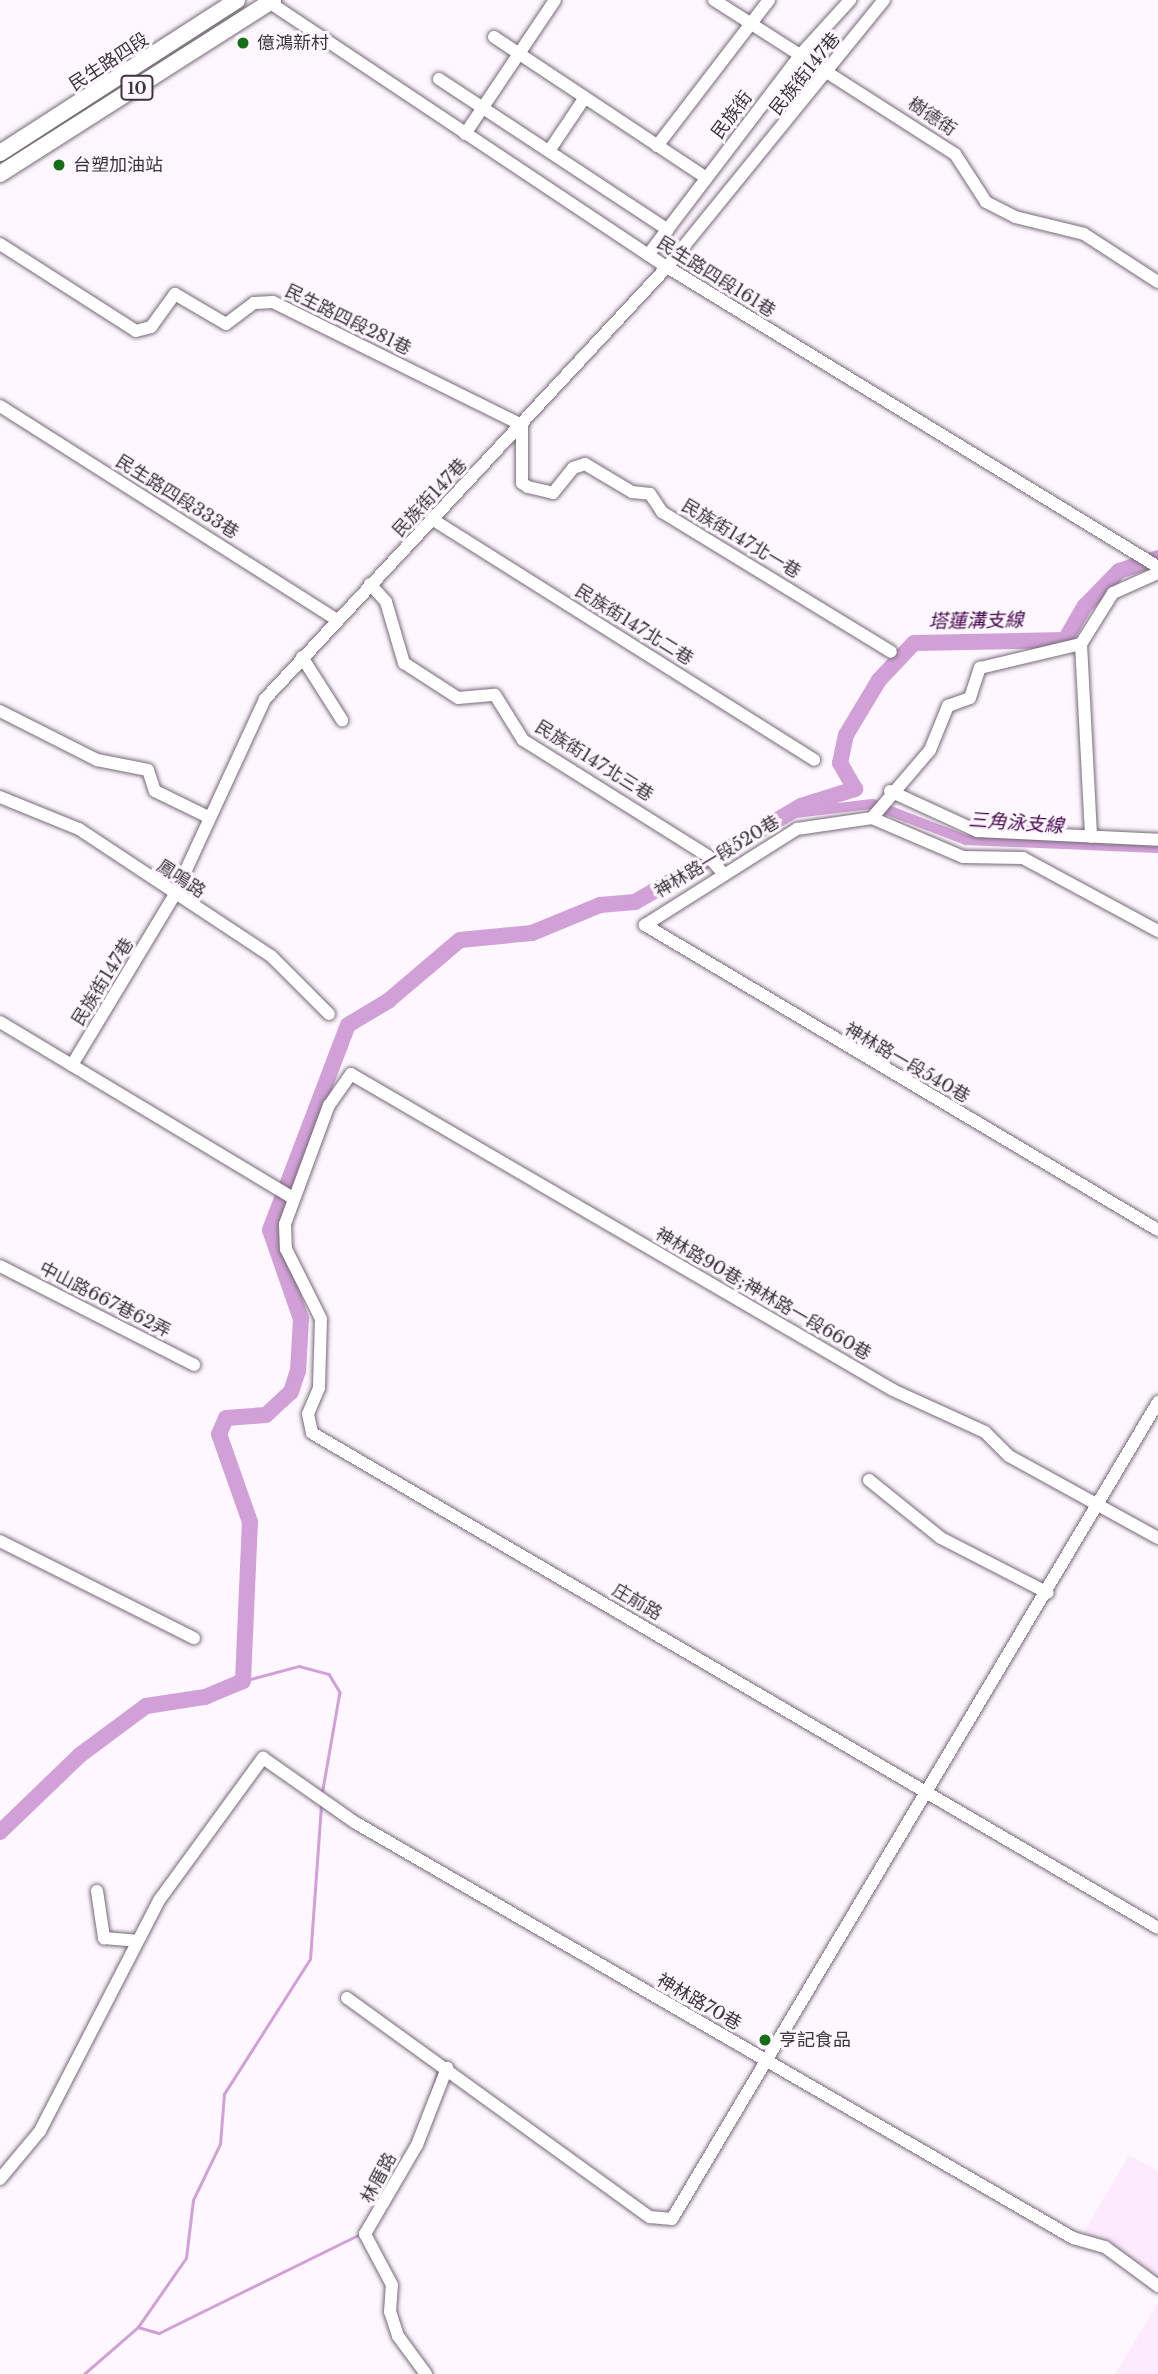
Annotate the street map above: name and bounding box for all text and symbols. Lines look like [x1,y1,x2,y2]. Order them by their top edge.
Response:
street label: 民生路四段 [65,28,153,96]
street label: 民族街147巷 [765,29,845,119]
place label: 億鴻新村 [257,32,329,54]
marker: 億鴻新村 [235,35,251,51]
road number: 10 [120,76,154,100]
street label: 民族街 [707,87,757,143]
street label: 樹德街 [904,93,960,141]
place label: 台塑加油站 [73,154,163,176]
marker: 台塑加油站 [51,157,67,173]
street label: 民生路四段161巷 [653,232,779,322]
street label: 民生路四段281巷 [281,280,415,360]
street label: 民生路四段333巷 [111,450,243,544]
street label: 民族街147巷 [388,454,472,542]
street label: 民族街147北一巷 [677,495,805,583]
street label: 民族街147北二巷 [571,580,697,670]
water label: 塔蓮溝支線 [928,609,1024,633]
street label: 民族街147北三巷 [531,716,657,806]
water label: 三角泳支線 [968,808,1064,838]
street label: 神林路一段520巷 [651,811,783,903]
street label: 鳳鳴路 [152,855,210,903]
street label: 民族街147巷 [67,934,139,1030]
street label: 神林路一段540巷 [840,1018,974,1108]
street label: 神林路90巷;神林路一段660巷 [651,1223,875,1365]
street label: 中山路667巷62弄 [36,1257,174,1343]
street label: 庄前路 [608,1579,666,1625]
street label: 神林路70巷 [653,1969,745,2035]
place label: 亨記食品 [779,2029,851,2051]
marker: 亨記食品 [757,2032,773,2048]
street label: 林厝路 [357,2149,401,2207]

